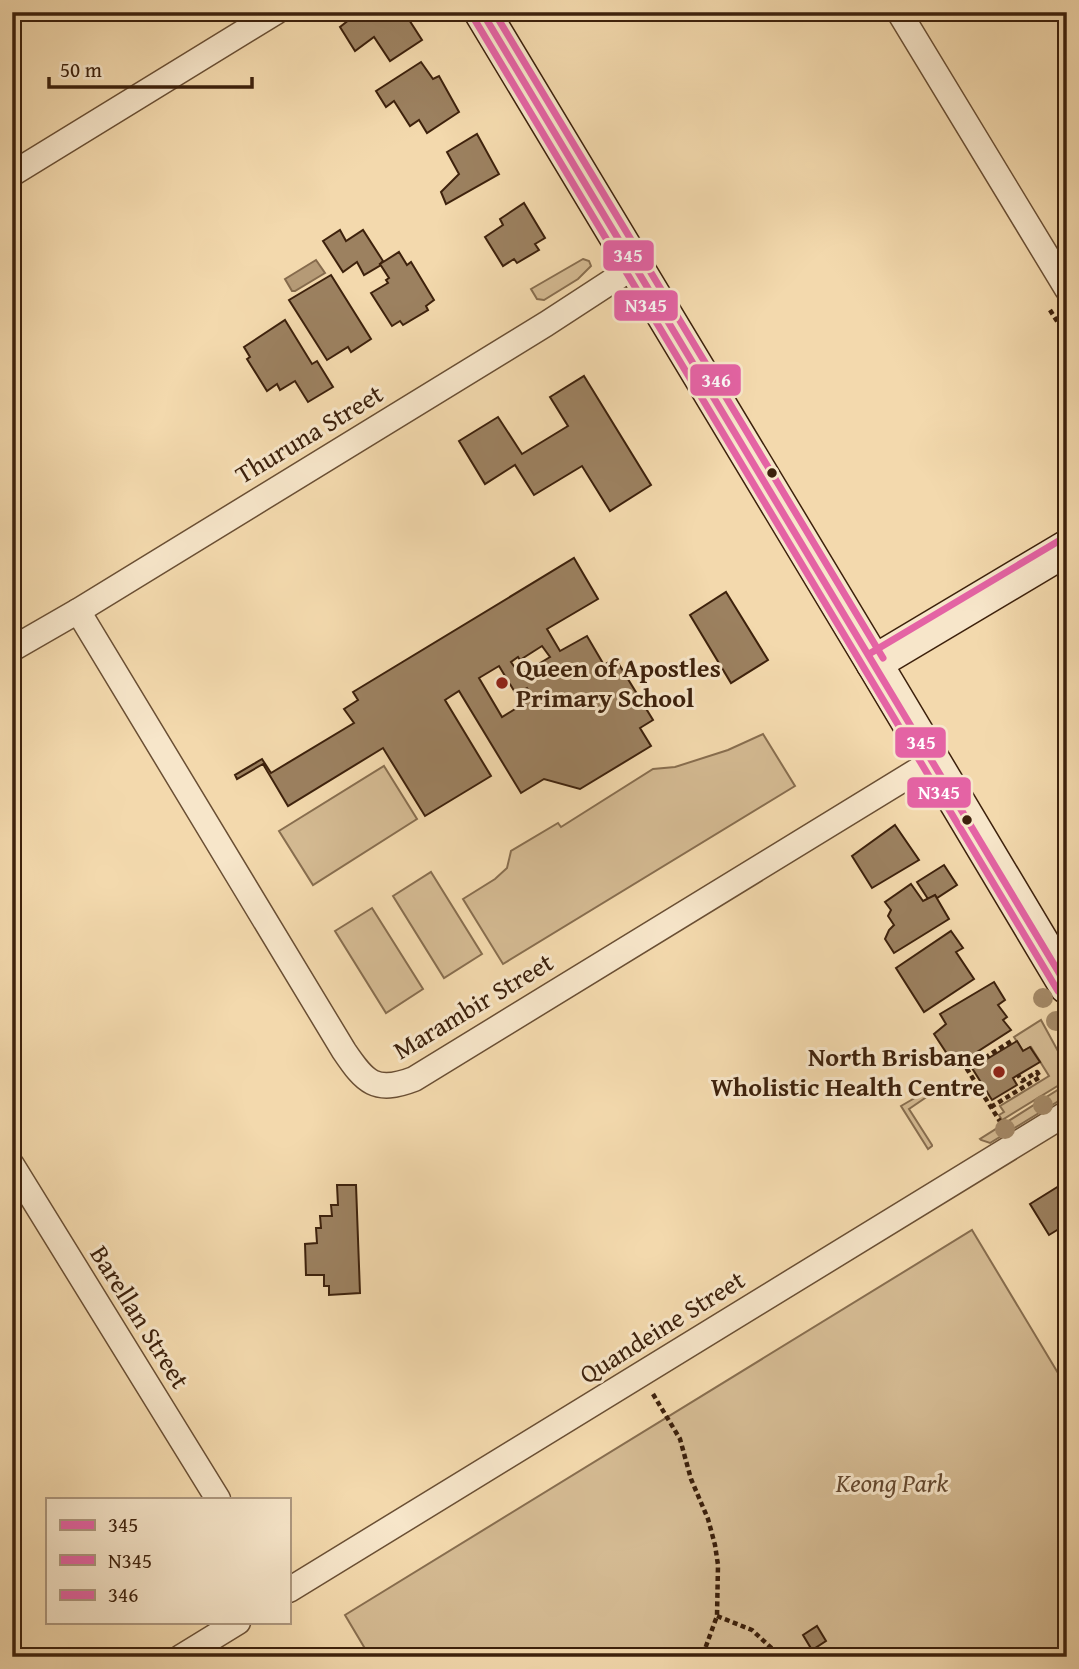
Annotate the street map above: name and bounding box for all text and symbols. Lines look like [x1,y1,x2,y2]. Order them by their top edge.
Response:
scale bar [49,46,252,90]
text: 50 m [60,54,102,85]
line badge: 345 [602,239,655,272]
text: 345 [613,241,643,269]
line badge: N345 [613,289,679,322]
text: N345 [625,291,667,319]
line badge: 346 [689,363,742,397]
text: 346 [701,366,731,394]
street label: Thuruna Street [227,374,390,493]
unlabelled marker [765,466,779,480]
place label: Queen of Apostles Primary School [516,648,721,717]
marker: Queen of Apostles Primary School [494,675,510,691]
line badge: 345 [894,726,947,759]
text: 345 [906,728,936,756]
line badge: N345 [906,776,972,809]
text: N345 [918,778,960,806]
unlabelled marker [960,813,974,827]
street label: Marambir Street [385,942,560,1069]
place label: North Brisbane Wholistic Health Centre [711,1037,985,1106]
marker: North Brisbane Wholistic Health Centre [991,1064,1007,1080]
street label: Barellan Street [81,1237,200,1396]
street label: Quandeine Street [571,1260,752,1393]
park label: Keong Park [835,1463,948,1502]
legend [46,1498,290,1624]
text: 345 [108,1509,138,1540]
text: N345 [108,1545,152,1576]
text: 346 [108,1579,138,1610]

